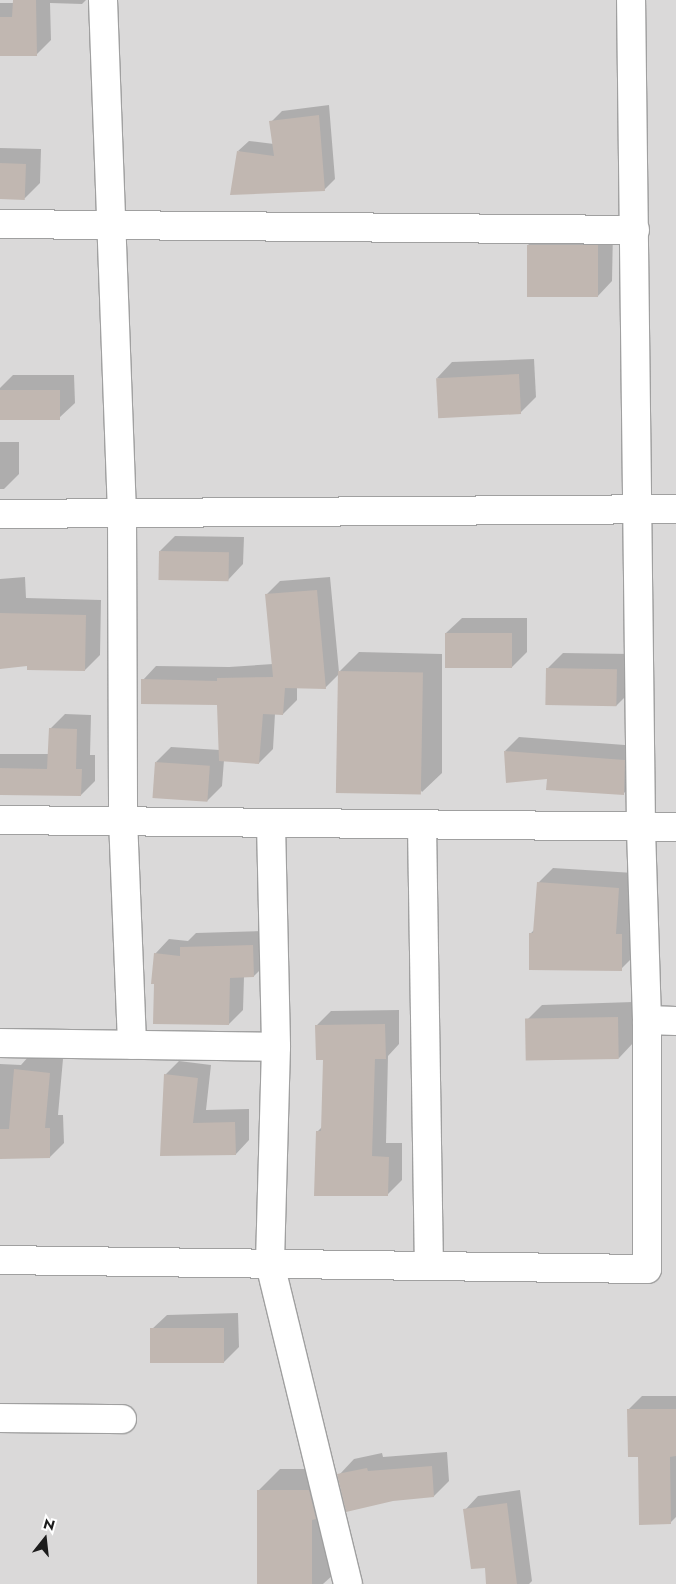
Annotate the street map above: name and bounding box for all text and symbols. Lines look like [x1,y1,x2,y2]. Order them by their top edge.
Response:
text: N [41,1513,57,1536]
north arrow [20,1514,70,1564]

